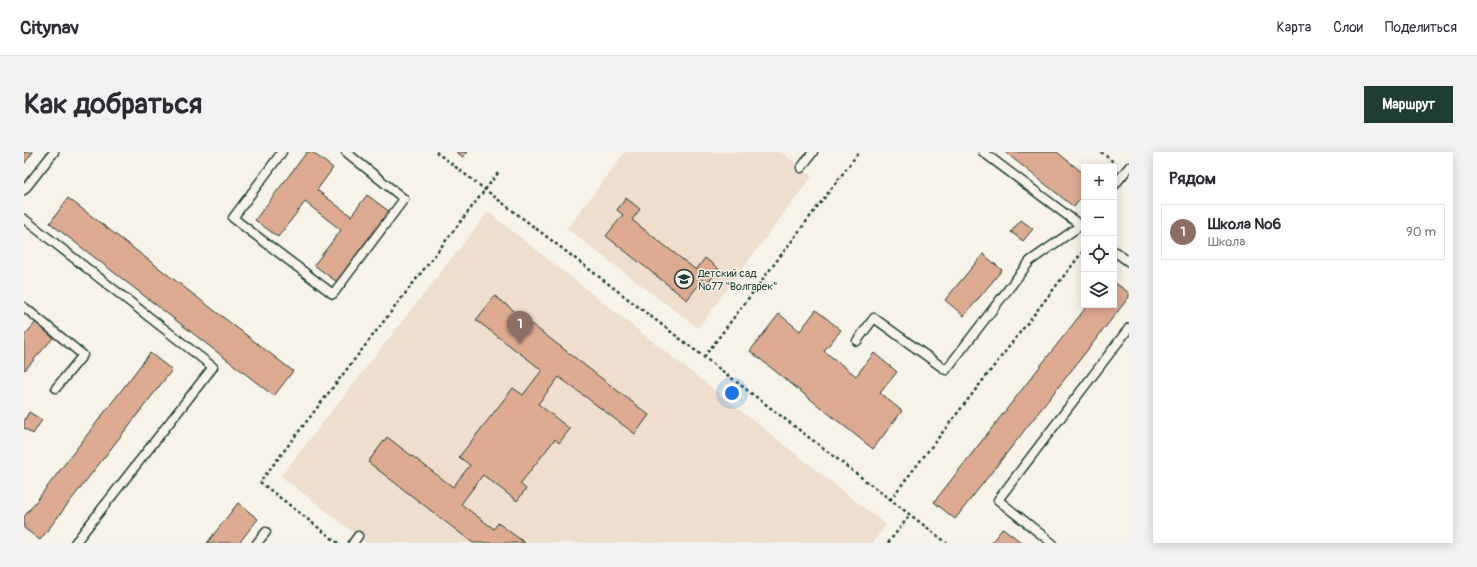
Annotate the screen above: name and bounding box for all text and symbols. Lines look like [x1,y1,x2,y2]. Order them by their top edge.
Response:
text: Citynav [20,16,79,40]
text: Карта [1277,19,1311,36]
text: Слои [1333,19,1363,36]
text: Поделиться [1385,19,1457,36]
button: Маршрут [1364,86,1453,123]
text: Как добраться [24,87,202,122]
map controls [1081,164,1117,308]
button: + [1081,164,1117,200]
text: Рядом [1169,168,1216,189]
button: − [1081,200,1117,236]
text: Школа №6 [1208,215,1281,234]
text: 1 [1180,224,1186,240]
text: 90 m [1406,224,1436,240]
text: Школа [1208,234,1245,250]
button: locate [1081,236,1117,272]
place label: Детский сад №77 "Волгарек" [697,267,777,293]
school or university icon: Детский сад №77 "Волгарек" [673,268,695,290]
button: layers [1081,272,1117,308]
pin: 1 [507,311,533,344]
your location [722,383,742,403]

